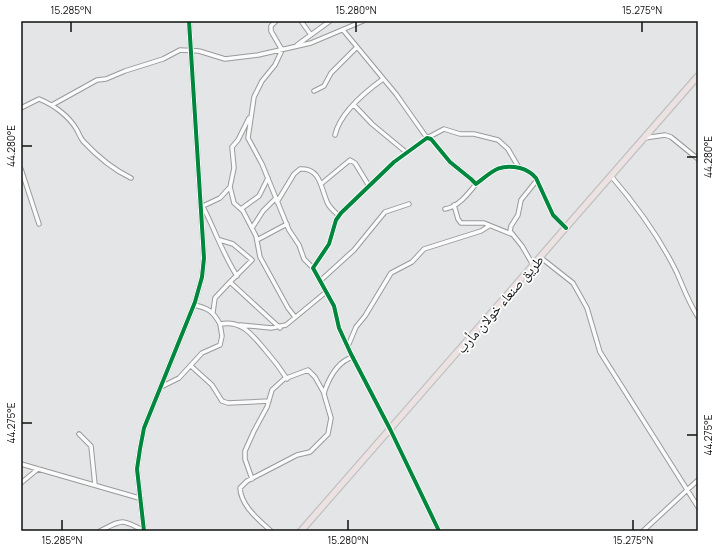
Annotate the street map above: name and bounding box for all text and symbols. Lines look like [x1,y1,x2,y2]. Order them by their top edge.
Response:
text: 15.285°N [51,3,92,17]
text: 15.280°N [335,3,377,17]
text: 15.275°N [622,3,662,17]
text: 44.280°E [4,125,18,167]
text: 44.280°E [701,136,715,178]
street label: طريق صنعاء خولان مأرب [452,250,548,358]
text: 44.275°E [4,402,18,443]
text: 44.275°E [701,414,715,455]
text: 15.285°N [42,533,83,547]
text: 15.280°N [327,533,369,547]
text: 15.275°N [613,533,653,547]

